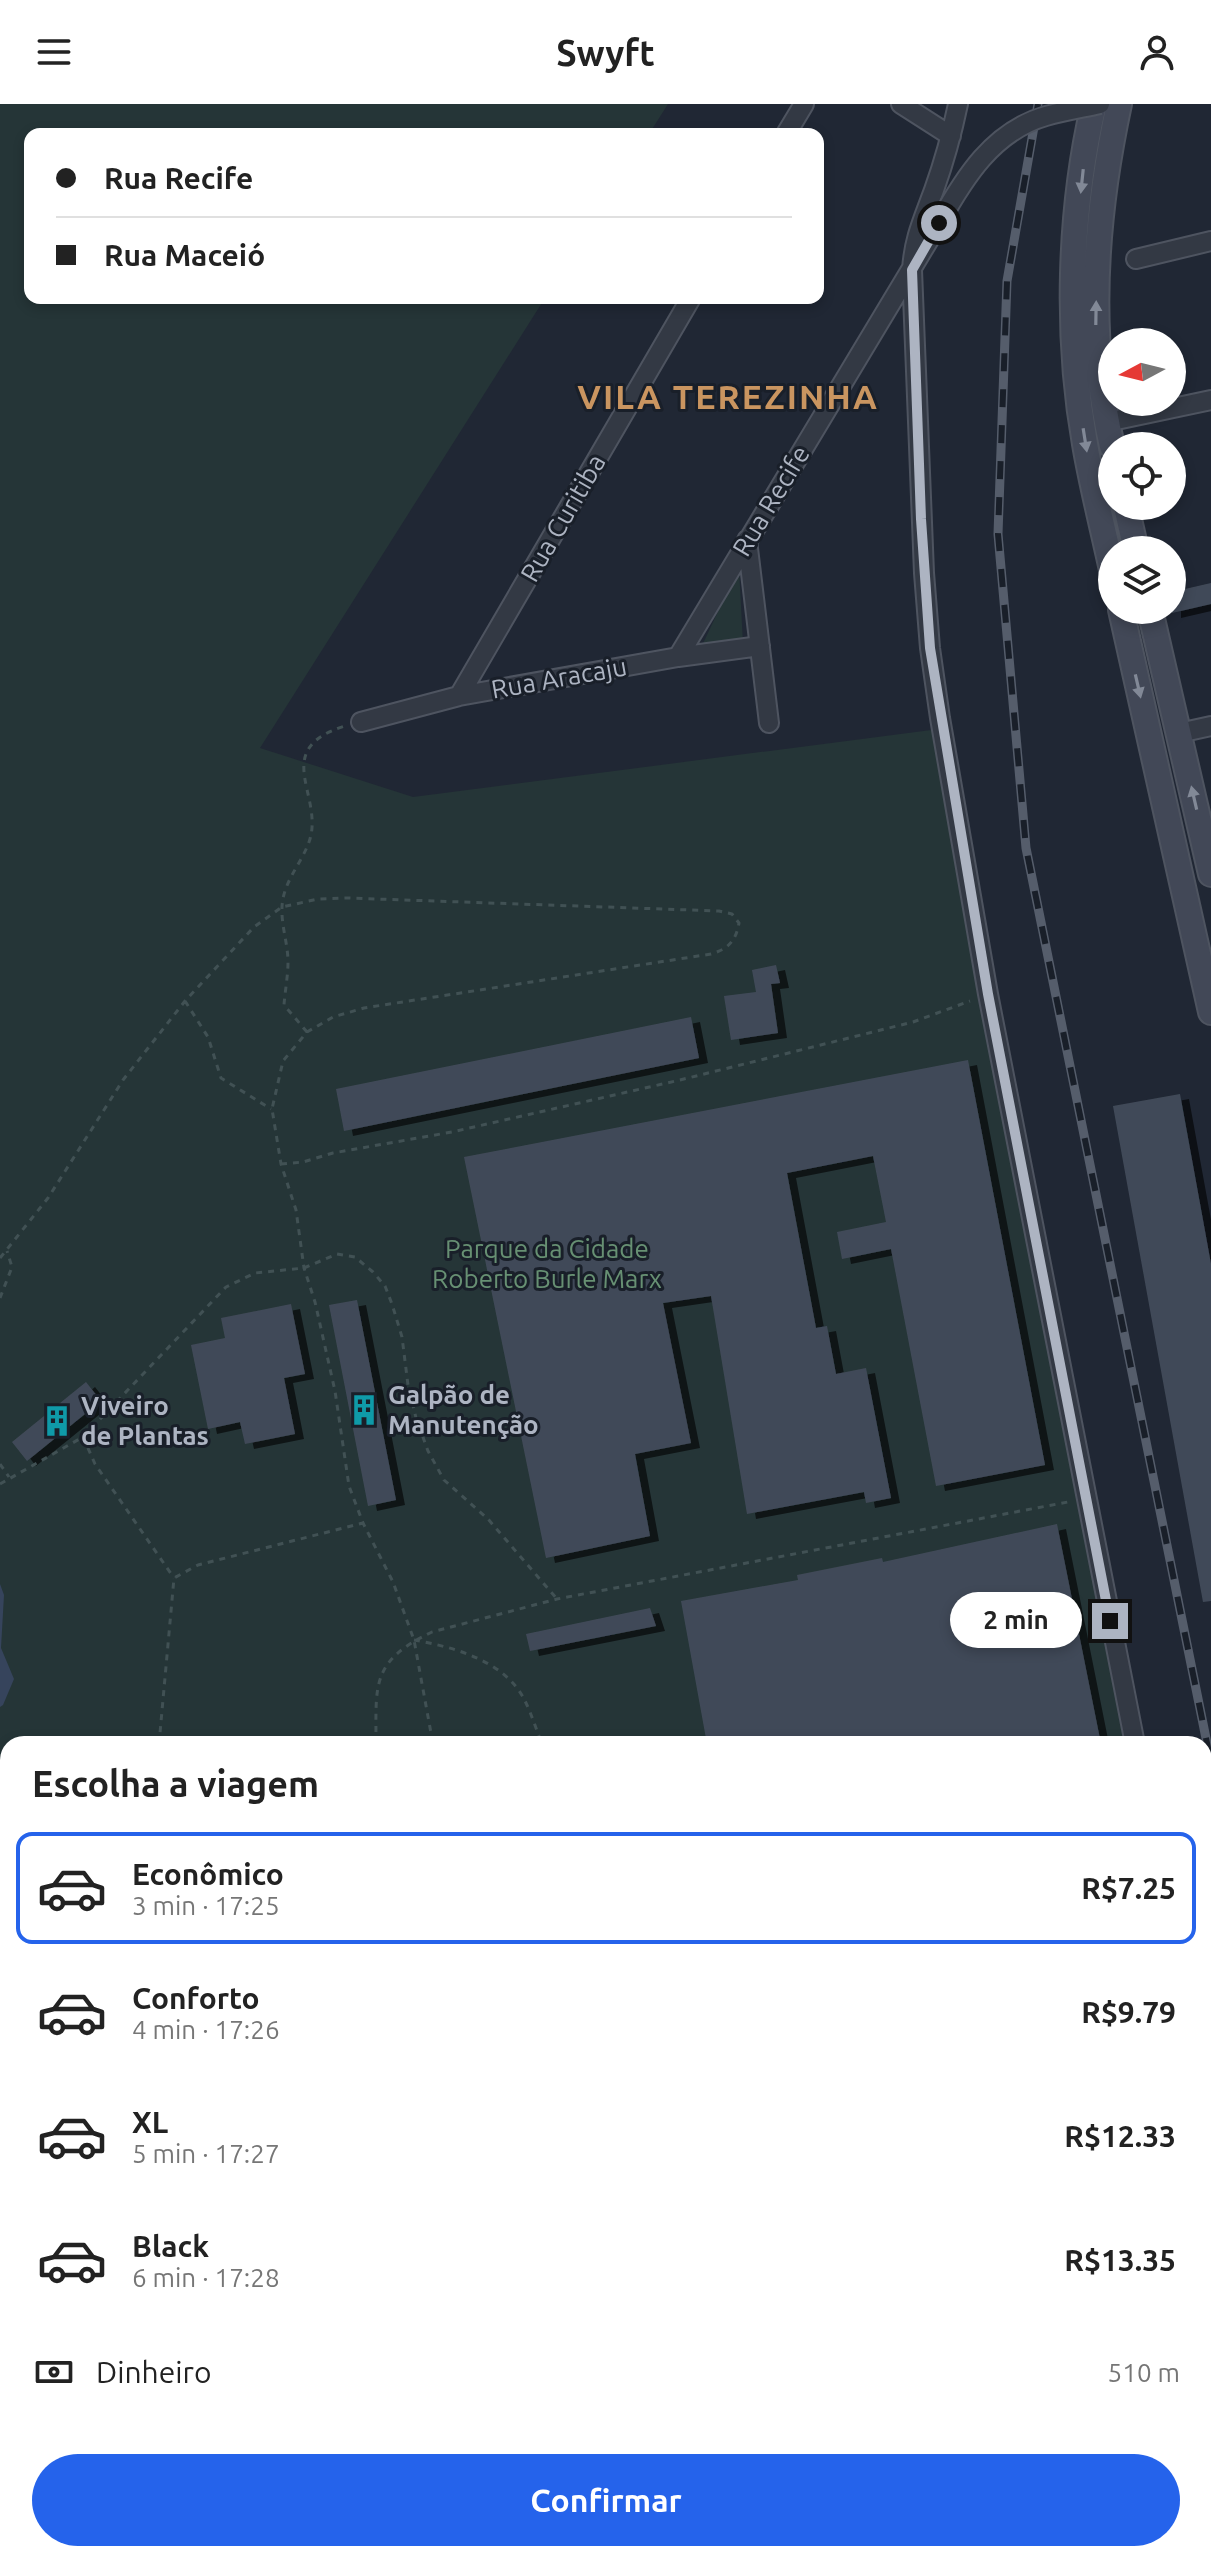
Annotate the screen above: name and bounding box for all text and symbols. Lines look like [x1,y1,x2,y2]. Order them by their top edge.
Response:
icon: menu [32,30,76,74]
icon: person [1135,30,1179,74]
text: Swyft [556,32,655,73]
text: Rua Recife [104,161,253,195]
one-way arrow [1075,169,1088,194]
route start [921,205,957,241]
text: Rua Maceió [104,238,265,272]
one-way arrow [1090,300,1102,325]
north arrow [1098,328,1186,416]
map controls [1098,328,1186,624]
district label: VILA TEREZINHA [577,377,879,415]
one-way arrow [1079,428,1091,453]
button: locate [1098,432,1186,520]
street label: Rua Recife [726,440,815,561]
street label: Rua Curitiba [514,449,611,587]
button: layers [1098,536,1186,624]
street label: Rua Aracaju [489,651,629,704]
one-way arrow [1132,674,1145,699]
one-way arrow [1187,785,1199,810]
park label: Parque da Cidade Roberto Burle Marx [432,1234,662,1293]
place label: Galpão de Manutenção [388,1380,539,1440]
place label: Viveiro de Plantas [81,1391,209,1450]
building icon: Galpão de Manutenção [347,1393,381,1427]
building icon: Viveiro de Plantas [40,1404,74,1438]
callout: 2 min [950,1593,1082,1649]
route end [1092,1603,1128,1639]
text: 2 min [983,1605,1049,1634]
text: Escolha a viagem [32,1763,319,1804]
icon: car [36,1852,108,1924]
text: Econômico [132,1857,284,1891]
text: R$7.25 [1081,1871,1176,1905]
text: 3 min · 17:25 [132,1891,280,1920]
icon: car [36,1976,108,2048]
text: Conforto [132,1981,260,2015]
text: R$9.79 [1081,1995,1176,2029]
text: 4 min · 17:26 [132,2015,280,2044]
icon: car [36,2100,108,2172]
text: XL [132,2105,168,2139]
text: R$12.33 [1064,2119,1176,2153]
text: 5 min · 17:27 [132,2139,280,2168]
icon: car [36,2224,108,2296]
text: Black [132,2229,209,2263]
text: R$13.35 [1064,2243,1176,2277]
text: 6 min · 17:28 [132,2263,280,2292]
icon: cash [32,2350,76,2394]
text: Dinheiro [96,2355,211,2389]
text: 510 m [1108,2358,1180,2387]
button: Confirmar [32,2454,1180,2546]

